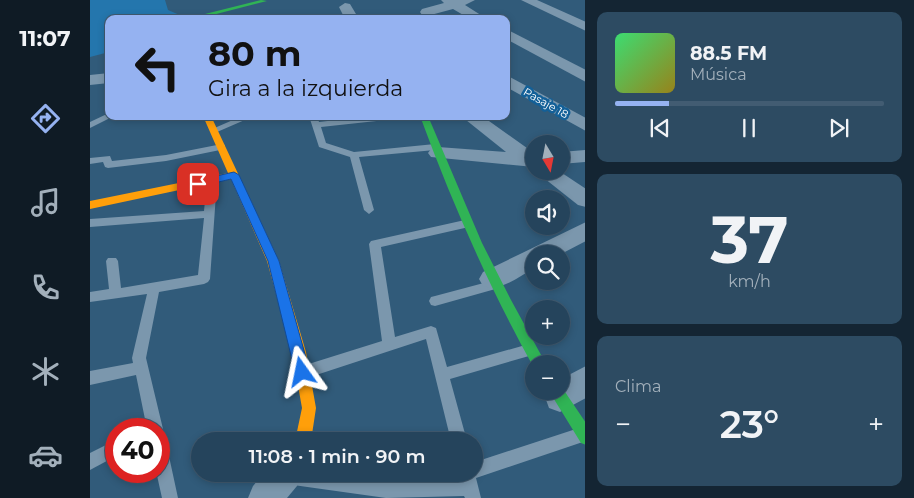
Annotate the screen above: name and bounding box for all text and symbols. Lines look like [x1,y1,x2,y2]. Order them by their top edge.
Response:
text: 11:07 [19,25,71,52]
text: 80 m [208,32,302,75]
icon: left [125,35,190,100]
text: 88.5 FM [690,42,767,65]
text: Música [690,65,747,84]
text: Gira a la izquierda [208,75,403,102]
street label: Pasaje 18 [521,85,571,121]
icon: directions [28,101,63,136]
icon: previous [646,114,674,142]
icon: pause [735,114,763,142]
icon: next [825,114,853,142]
north arrow [525,135,570,180]
map controls [525,135,570,400]
pin [177,163,219,205]
icon: arrive [184,170,212,198]
icon: music [28,185,63,220]
button: sound [525,190,570,235]
text: 37 [710,200,789,279]
button: search [525,245,570,290]
icon: phone [28,270,63,305]
text: km/h [728,272,771,291]
button: + [525,300,570,345]
position arrow [275,345,327,397]
icon: climate [28,354,63,389]
button: − [525,355,570,400]
text: Clima [615,377,661,396]
text: 23° [720,401,779,448]
text: − [615,407,631,441]
text: + [868,407,884,441]
speed limit sign: 40 [105,418,170,483]
icon: car [28,438,63,473]
text: 11:08 · 1 min · 90 m [248,445,426,468]

